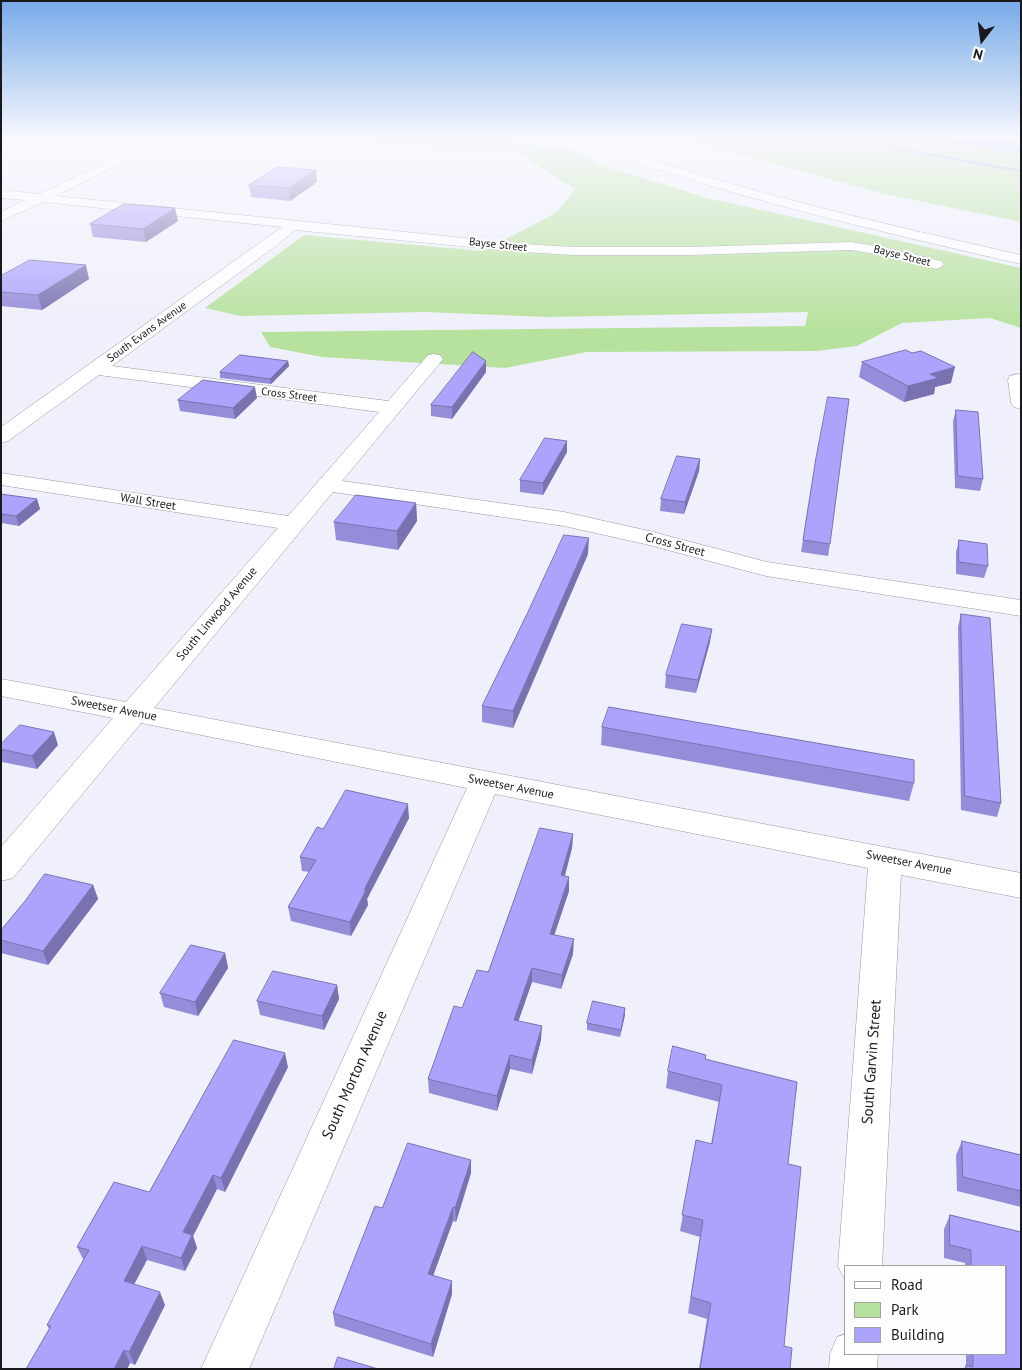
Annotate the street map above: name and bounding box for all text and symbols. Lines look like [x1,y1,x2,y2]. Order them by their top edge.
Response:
north arrow [957,15,1007,65]
text: N [971,45,985,64]
street label: Bayse Street [468,235,528,255]
street label: Bayse Street [872,243,932,269]
street label: South Evans Avenue [105,299,189,365]
street label: Cross Street [260,385,318,405]
street label: Wall Street [119,490,177,514]
street label: Cross Street [644,530,706,560]
street label: South Linwood Avenue [174,564,260,664]
street label: Sweetser Avenue [70,694,158,724]
street label: Sweetser Avenue [467,772,555,802]
street label: Sweetser Avenue [865,848,953,878]
street label: South Garvin Street [859,999,885,1125]
street label: South Morton Avenue [319,1008,391,1142]
legend [844,1265,1007,1355]
text: Road [891,1275,923,1294]
text: Park [891,1300,919,1319]
text: Building [891,1325,945,1344]

